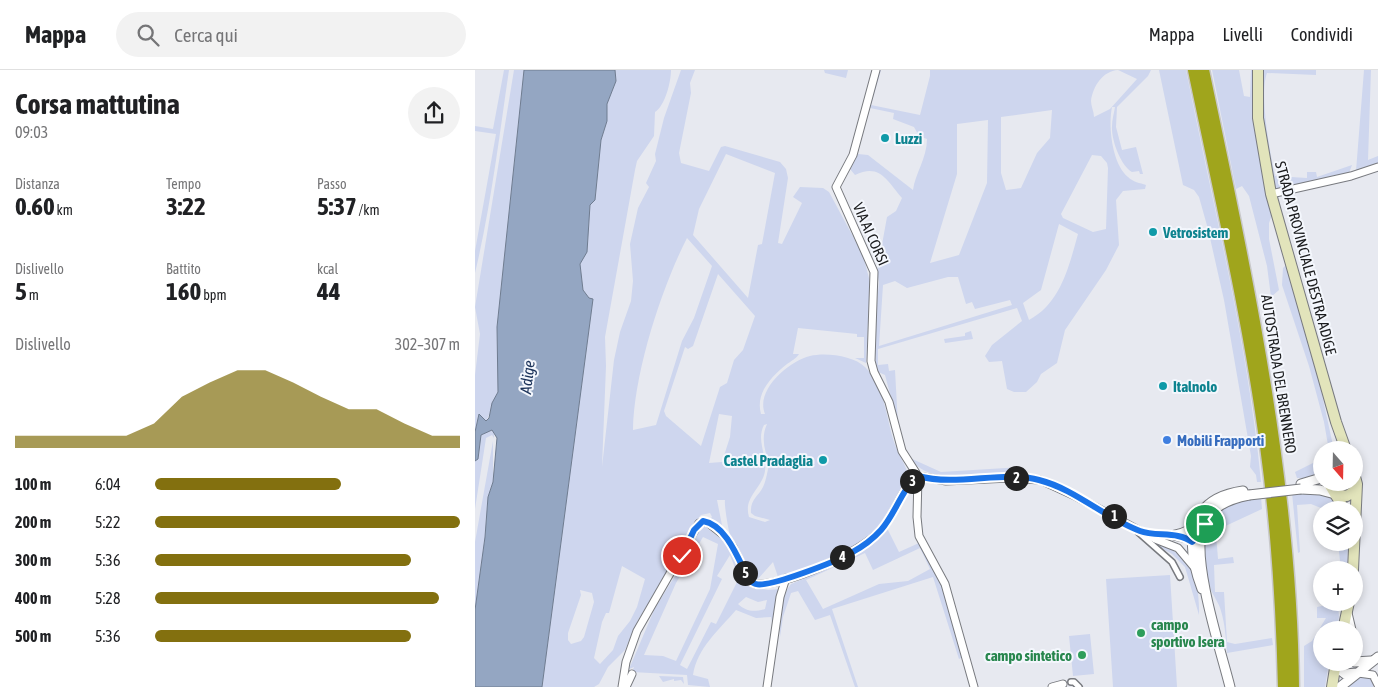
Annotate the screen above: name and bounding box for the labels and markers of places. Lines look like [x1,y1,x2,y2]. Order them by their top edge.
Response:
place label: Luzzi [895,130,922,147]
marker: Luzzi [879,132,891,144]
place label: Vetrosistem [1162,224,1229,241]
marker: Vetrosistem [1147,226,1159,238]
place label: Italnolo [1173,378,1217,395]
marker: Italnolo [1157,380,1169,392]
place label: Mobili Frapporti [1177,432,1264,449]
marker: Mobili Frapporti [1161,434,1173,446]
place label: Castel Pradaglia [724,452,813,469]
marker: Castel Pradaglia [817,454,829,466]
pin: 2 [1003,466,1029,490]
pin: 3 [899,468,925,494]
pin [1184,503,1226,545]
pin: 1 [1101,504,1127,528]
pin [661,535,703,577]
pin: 4 [829,544,855,570]
pin: 5 [733,560,757,586]
place label: campo sportivo Isera [1151,616,1225,650]
marker: campo sportivo Isera [1135,627,1147,639]
place label: campo sintetico [985,647,1072,664]
marker: campo sintetico [1076,649,1088,661]

